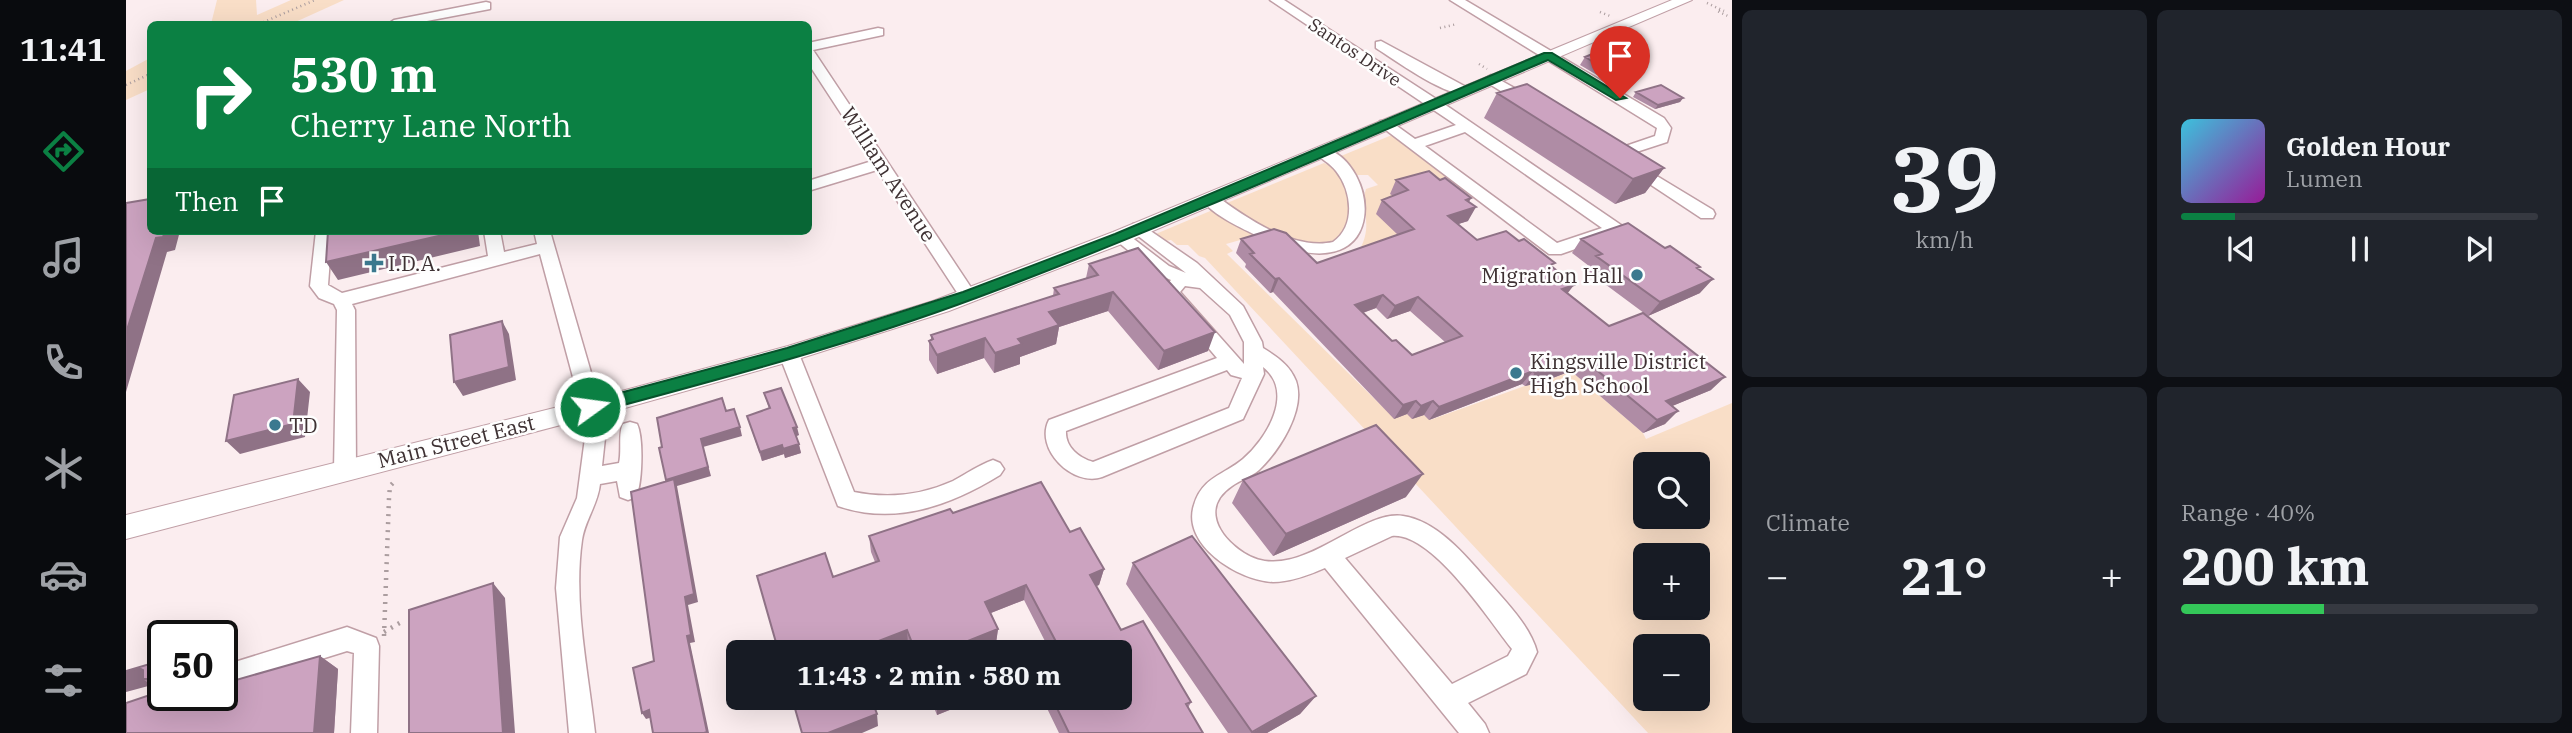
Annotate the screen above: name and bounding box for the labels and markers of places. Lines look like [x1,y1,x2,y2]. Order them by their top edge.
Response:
pin [1590,26,1650,98]
place label: I.D.A. [388,249,441,277]
marker: I.D.A. [366,255,382,271]
place label: Migration Hall [1481,261,1623,289]
marker: Migration Hall [1629,267,1645,283]
place label: Kingsville District High School [1530,347,1706,399]
marker: Kingsville District High School [1508,365,1524,381]
place label: TD [289,411,318,439]
marker: TD [267,417,283,433]

